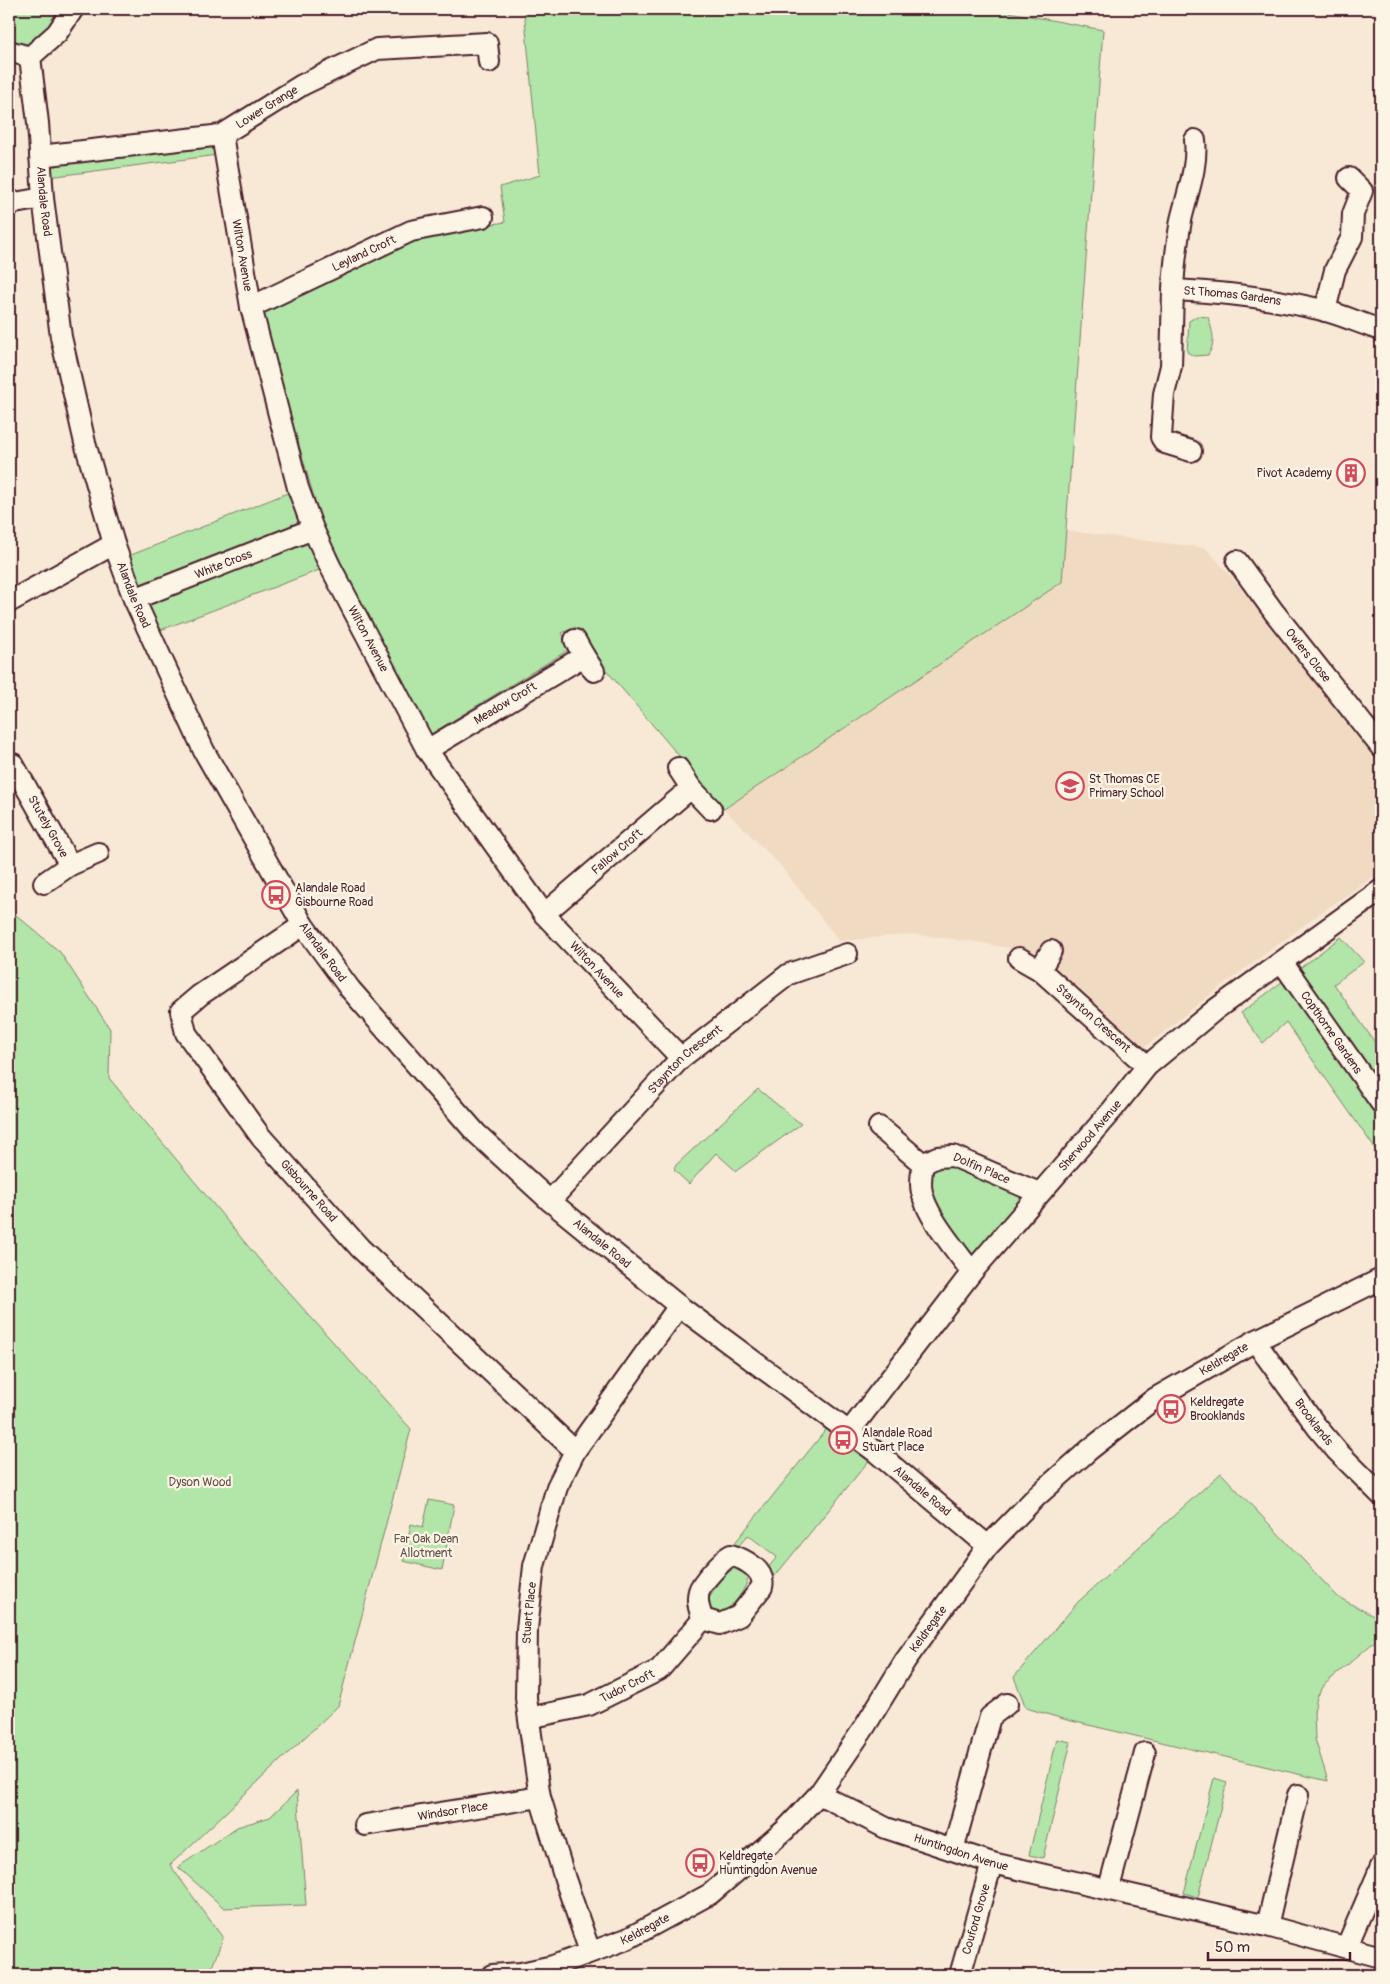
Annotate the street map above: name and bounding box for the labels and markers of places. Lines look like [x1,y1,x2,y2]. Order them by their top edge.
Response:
building icon: Pivot Academy [1336,458,1366,488]
place label: Pivot Academy [1257,466,1332,481]
school or university icon: St Thomas CE Primary School [1055,771,1085,801]
place label: St Thomas CE Primary School [1089,772,1164,801]
bus stop icon: Alandale Road Gisbourne Road [261,880,291,910]
place label: Alandale Road Gisbourne Road [295,881,373,910]
bus stop icon: Keldregate Brooklands [1156,1394,1186,1424]
place label: Keldregate Brooklands [1190,1395,1245,1424]
bus stop icon: Alandale Road Stuart Place [828,1425,858,1455]
place label: Alandale Road Stuart Place [862,1426,932,1455]
bus stop icon: Keldregate Huntingdon Avenue [685,1848,715,1878]
place label: Keldregate Huntingdon Avenue [719,1849,817,1878]

